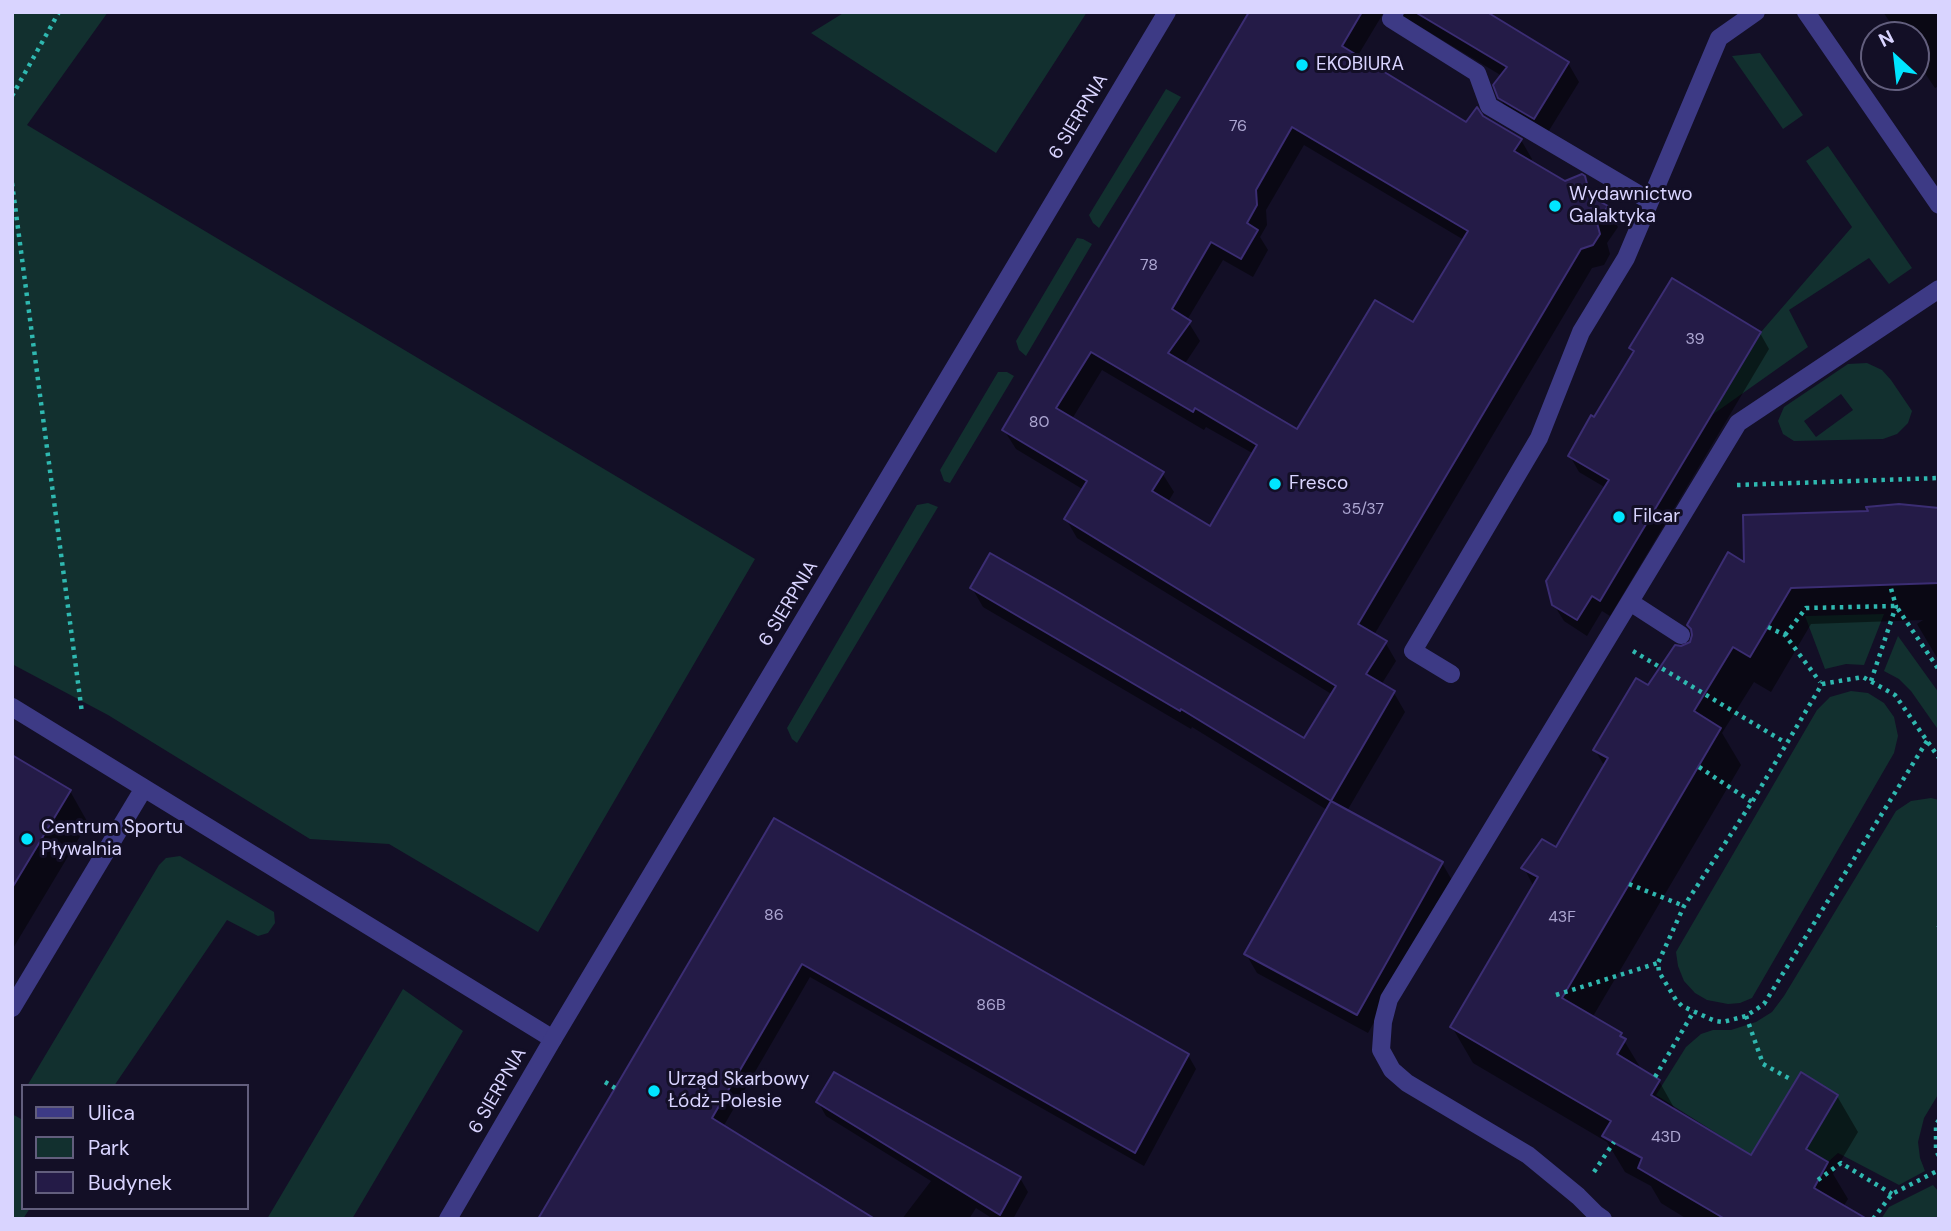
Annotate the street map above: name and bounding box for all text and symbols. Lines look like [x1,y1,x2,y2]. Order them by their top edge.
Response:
north arrow [1860,21,1930,91]
text: N [1874,24,1898,53]
place label: EKOBIURA [1316,54,1404,76]
marker: EKOBIURA [1294,57,1310,73]
street label: 6 SIERPNIA [1045,70,1113,164]
house number: 76 [1229,117,1247,137]
place label: Wydawnictwo Galaktyka [1569,184,1693,228]
marker: Wydawnictwo Galaktyka [1547,198,1563,214]
house number: 78 [1140,256,1158,276]
house number: 39 [1685,330,1705,350]
house number: 80 [1029,413,1049,433]
place label: Fresco [1289,473,1348,495]
marker: Fresco [1267,476,1283,492]
house number: 35/37 [1342,500,1384,520]
place label: Filcar [1633,506,1680,528]
marker: Filcar [1611,509,1627,525]
street label: 6 SIERPNIA [755,557,823,651]
place label: Centrum Sportu Pływalnia [41,817,183,861]
marker: Centrum Sportu Pływalnia [19,831,35,847]
house number: 86 [764,906,784,926]
house number: 43F [1548,908,1576,928]
house number: 86B [976,996,1006,1016]
street label: 6 SIERPNIA [464,1044,532,1138]
place label: Urząd Skarbowy Łódż-Polesie [668,1069,809,1113]
marker: Urząd Skarbowy Łódż-Polesie [646,1083,662,1099]
legend [21,1084,248,1210]
text: Ulica [88,1099,135,1127]
house number: 43D [1651,1128,1681,1148]
text: Park [88,1134,129,1162]
text: Budynek [88,1169,172,1197]

